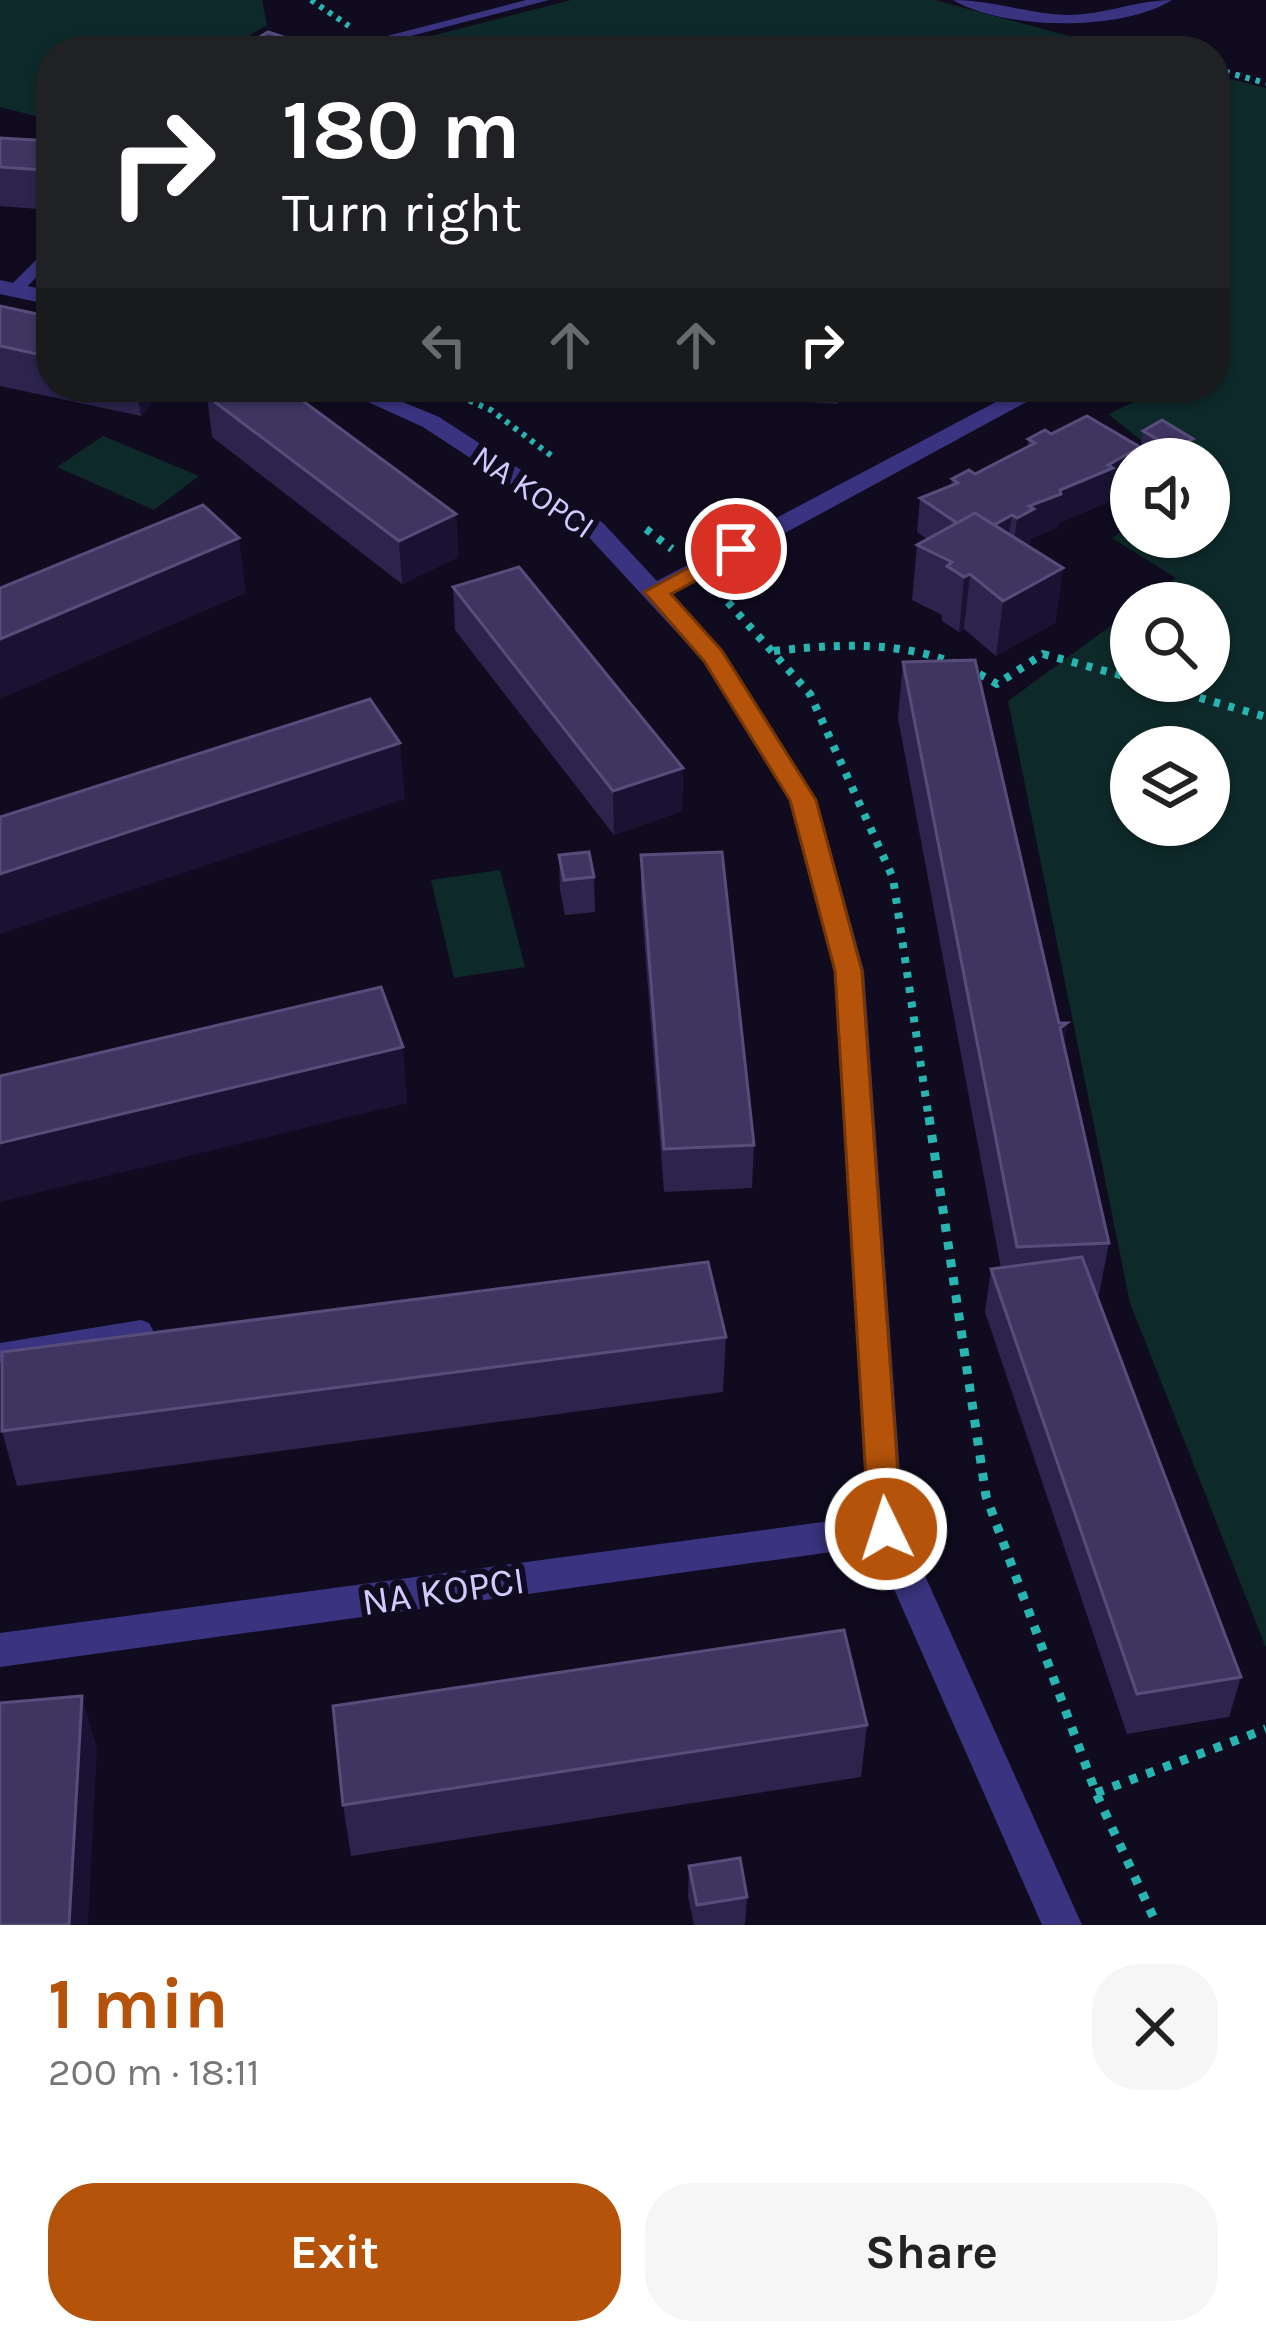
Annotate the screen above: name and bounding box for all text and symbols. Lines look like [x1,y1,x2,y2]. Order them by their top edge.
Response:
text: 180 m [282,81,520,179]
icon: right [84,84,240,240]
text: Turn right [282,181,522,245]
icon: left [411,312,477,378]
icon: ahead [537,312,603,378]
icon: ahead [663,312,729,378]
icon: right [789,312,855,378]
street label: NA KOPCI [465,437,601,546]
map controls [1110,438,1230,846]
button: sound [1110,438,1230,558]
pin [685,498,787,600]
icon: arrive [703,516,769,582]
button: search [1110,582,1230,702]
button: layers [1110,726,1230,846]
position arrow [823,1466,949,1592]
street label: NA KOPCI [359,1557,527,1625]
text: 1 min [48,1962,229,2046]
button: close [1092,1964,1218,2090]
text: 200 m · 18:11 [48,2049,260,2095]
button: Exit [48,2183,621,2321]
button: Share [645,2183,1218,2321]

